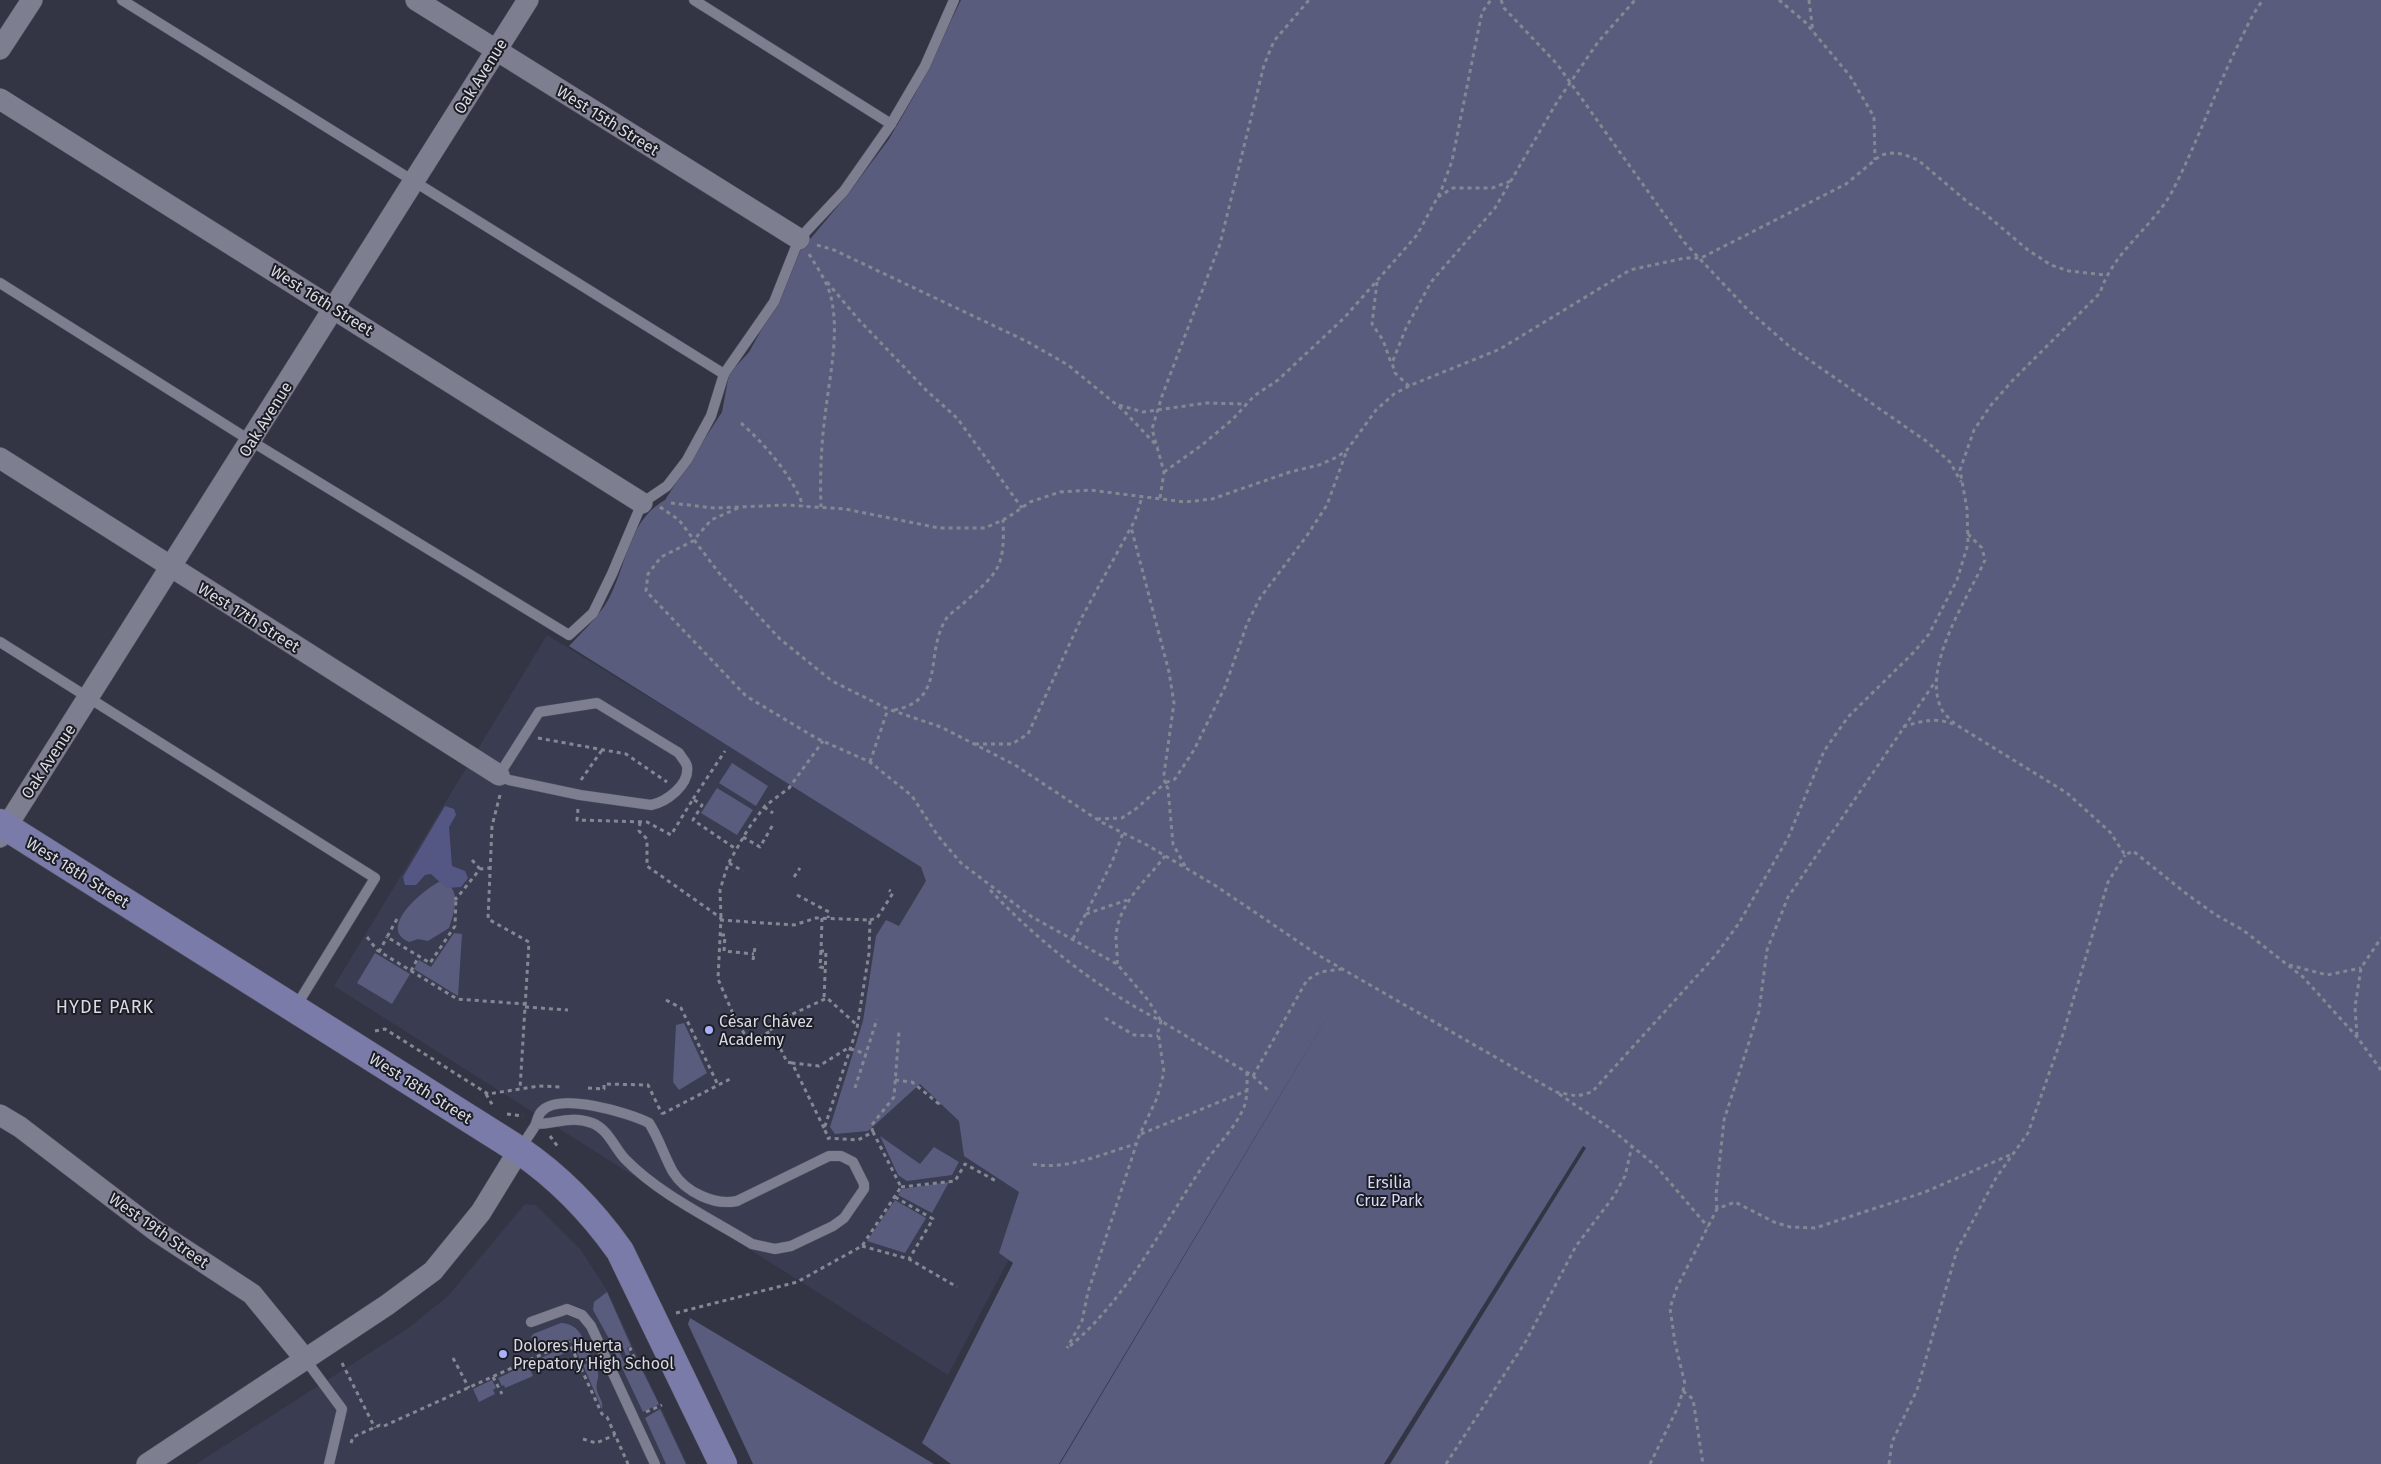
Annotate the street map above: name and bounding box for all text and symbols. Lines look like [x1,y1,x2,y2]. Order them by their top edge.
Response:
street label: Oak Avenue [450,35,511,117]
street label: West 15th Street [553,81,663,160]
street label: West 16th Street [267,261,377,340]
street label: Oak Avenue [235,378,296,460]
street label: West 17th Street [194,579,303,656]
street label: Oak Avenue [17,720,80,802]
street label: West 18th Street [23,833,133,912]
district label: HYDE PARK [56,996,154,1018]
place label: César Chávez Academy [719,1012,813,1049]
marker: César Chávez Academy [703,1024,715,1036]
street label: West 18th Street [366,1049,476,1128]
park label: Ersilia Cruz Park [1356,1173,1423,1210]
street label: West 19th Street [105,1189,212,1272]
place label: Dolores Huerta Prepatory High School [513,1336,674,1373]
marker: Dolores Huerta Prepatory High School [497,1348,509,1360]

